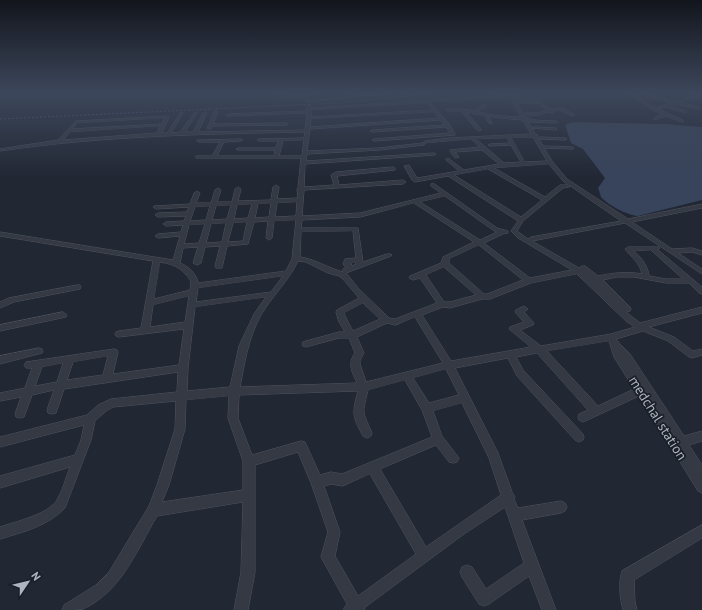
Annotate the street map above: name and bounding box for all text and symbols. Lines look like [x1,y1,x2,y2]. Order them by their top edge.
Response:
street label: medchal station [625,373,691,463]
north arrow [8,562,48,602]
text: N [28,569,44,583]

